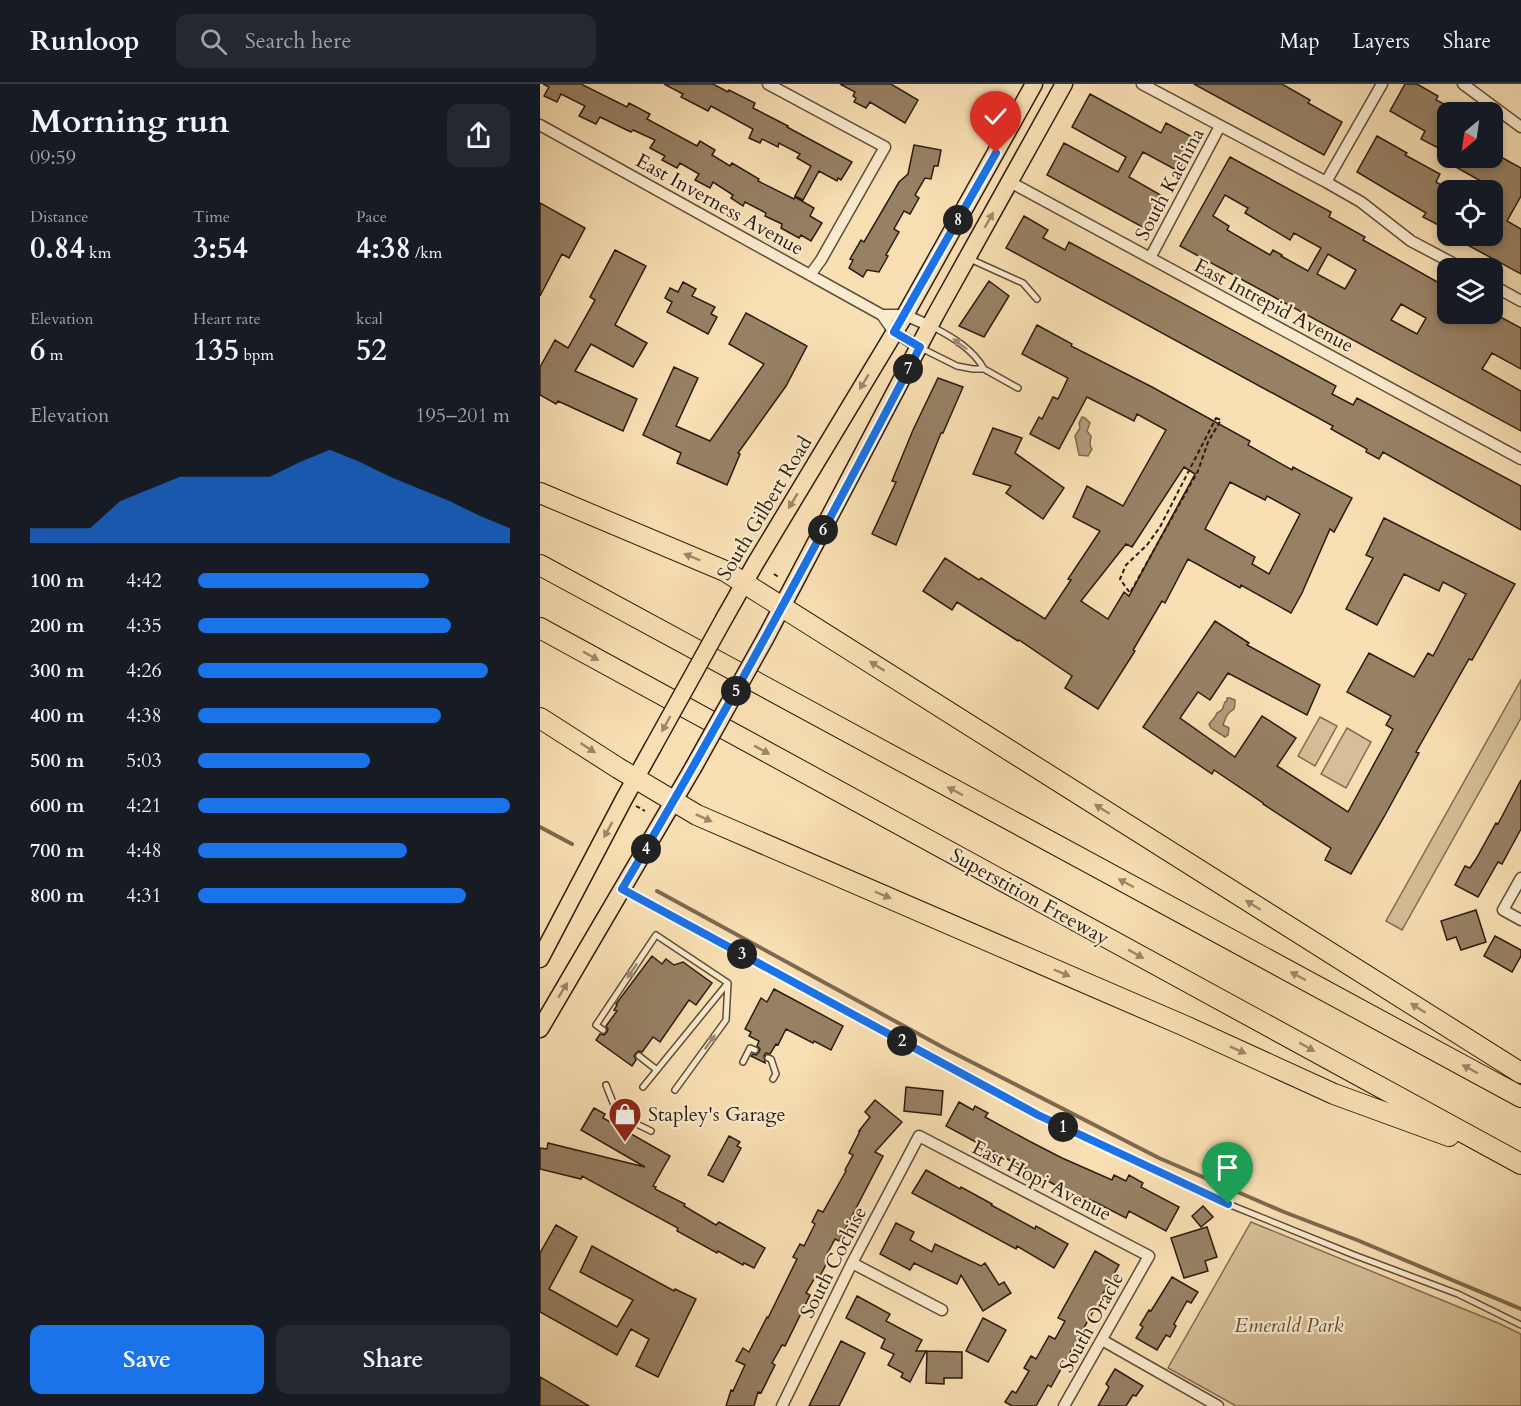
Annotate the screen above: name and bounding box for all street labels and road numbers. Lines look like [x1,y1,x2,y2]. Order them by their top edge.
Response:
street label: South Kachina [1128,123,1211,245]
street label: East Inverness Avenue [631,147,809,262]
street label: East Intrepid Avenue [1189,252,1358,359]
street label: South Gilbert Road [711,431,818,585]
street label: Superstition Freeway [945,841,1115,952]
street label: East Hopi Avenue [967,1134,1116,1227]
street label: South Cochise [794,1202,873,1323]
street label: South Oracle [1053,1267,1130,1377]

